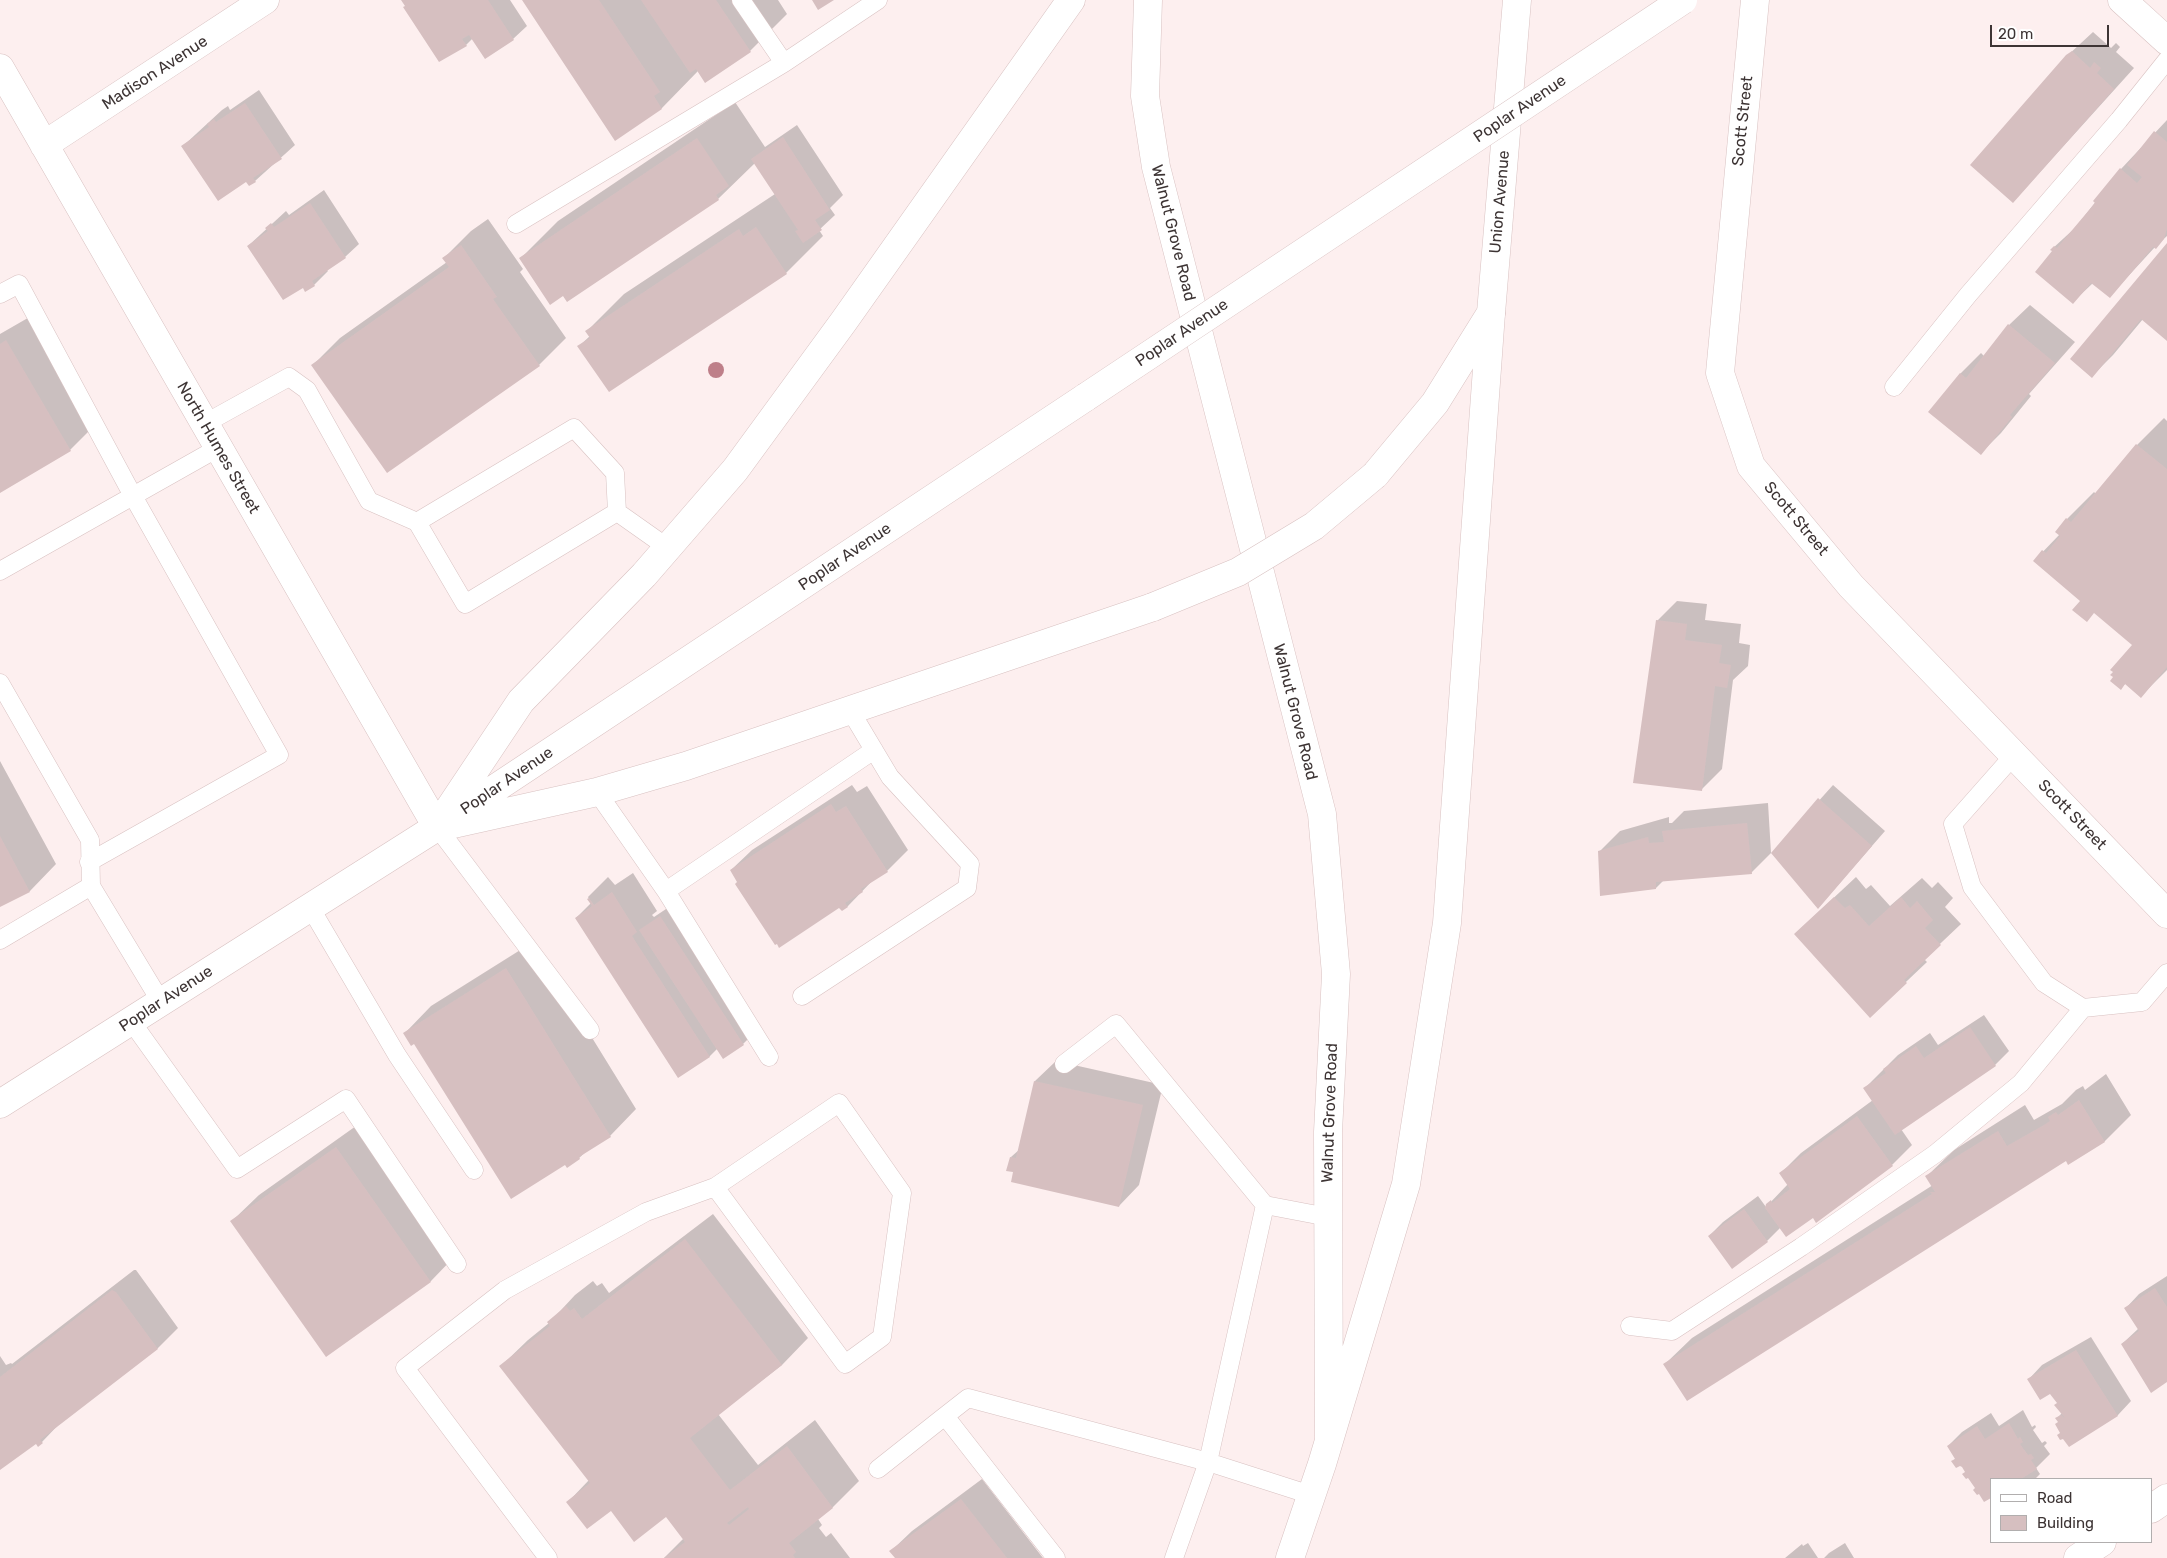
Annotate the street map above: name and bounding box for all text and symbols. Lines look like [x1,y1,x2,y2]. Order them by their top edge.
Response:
scale bar [1992,15,2111,47]
text: 20 m [1998,25,2033,43]
street label: Madison Avenue [99,32,211,114]
street label: Poplar Avenue [1470,71,1570,147]
street label: Scott Street [1729,75,1757,167]
street label: Union Avenue [1486,150,1514,254]
street label: Walnut Grove Road [1147,163,1199,303]
street label: Poplar Avenue [1132,295,1232,371]
street label: North Humes Street [172,379,264,517]
street label: Scott Street [1760,478,1832,560]
street label: Poplar Avenue [795,519,895,595]
street label: Walnut Grove Road [1269,642,1321,782]
street label: Poplar Avenue [457,743,557,819]
street label: Scott Street [2034,776,2110,854]
street label: Poplar Avenue [116,962,216,1036]
street label: Walnut Grove Road [1318,1043,1342,1183]
legend [1990,1478,2152,1543]
text: Road [2037,1489,2073,1507]
text: Building [2037,1514,2094,1532]

